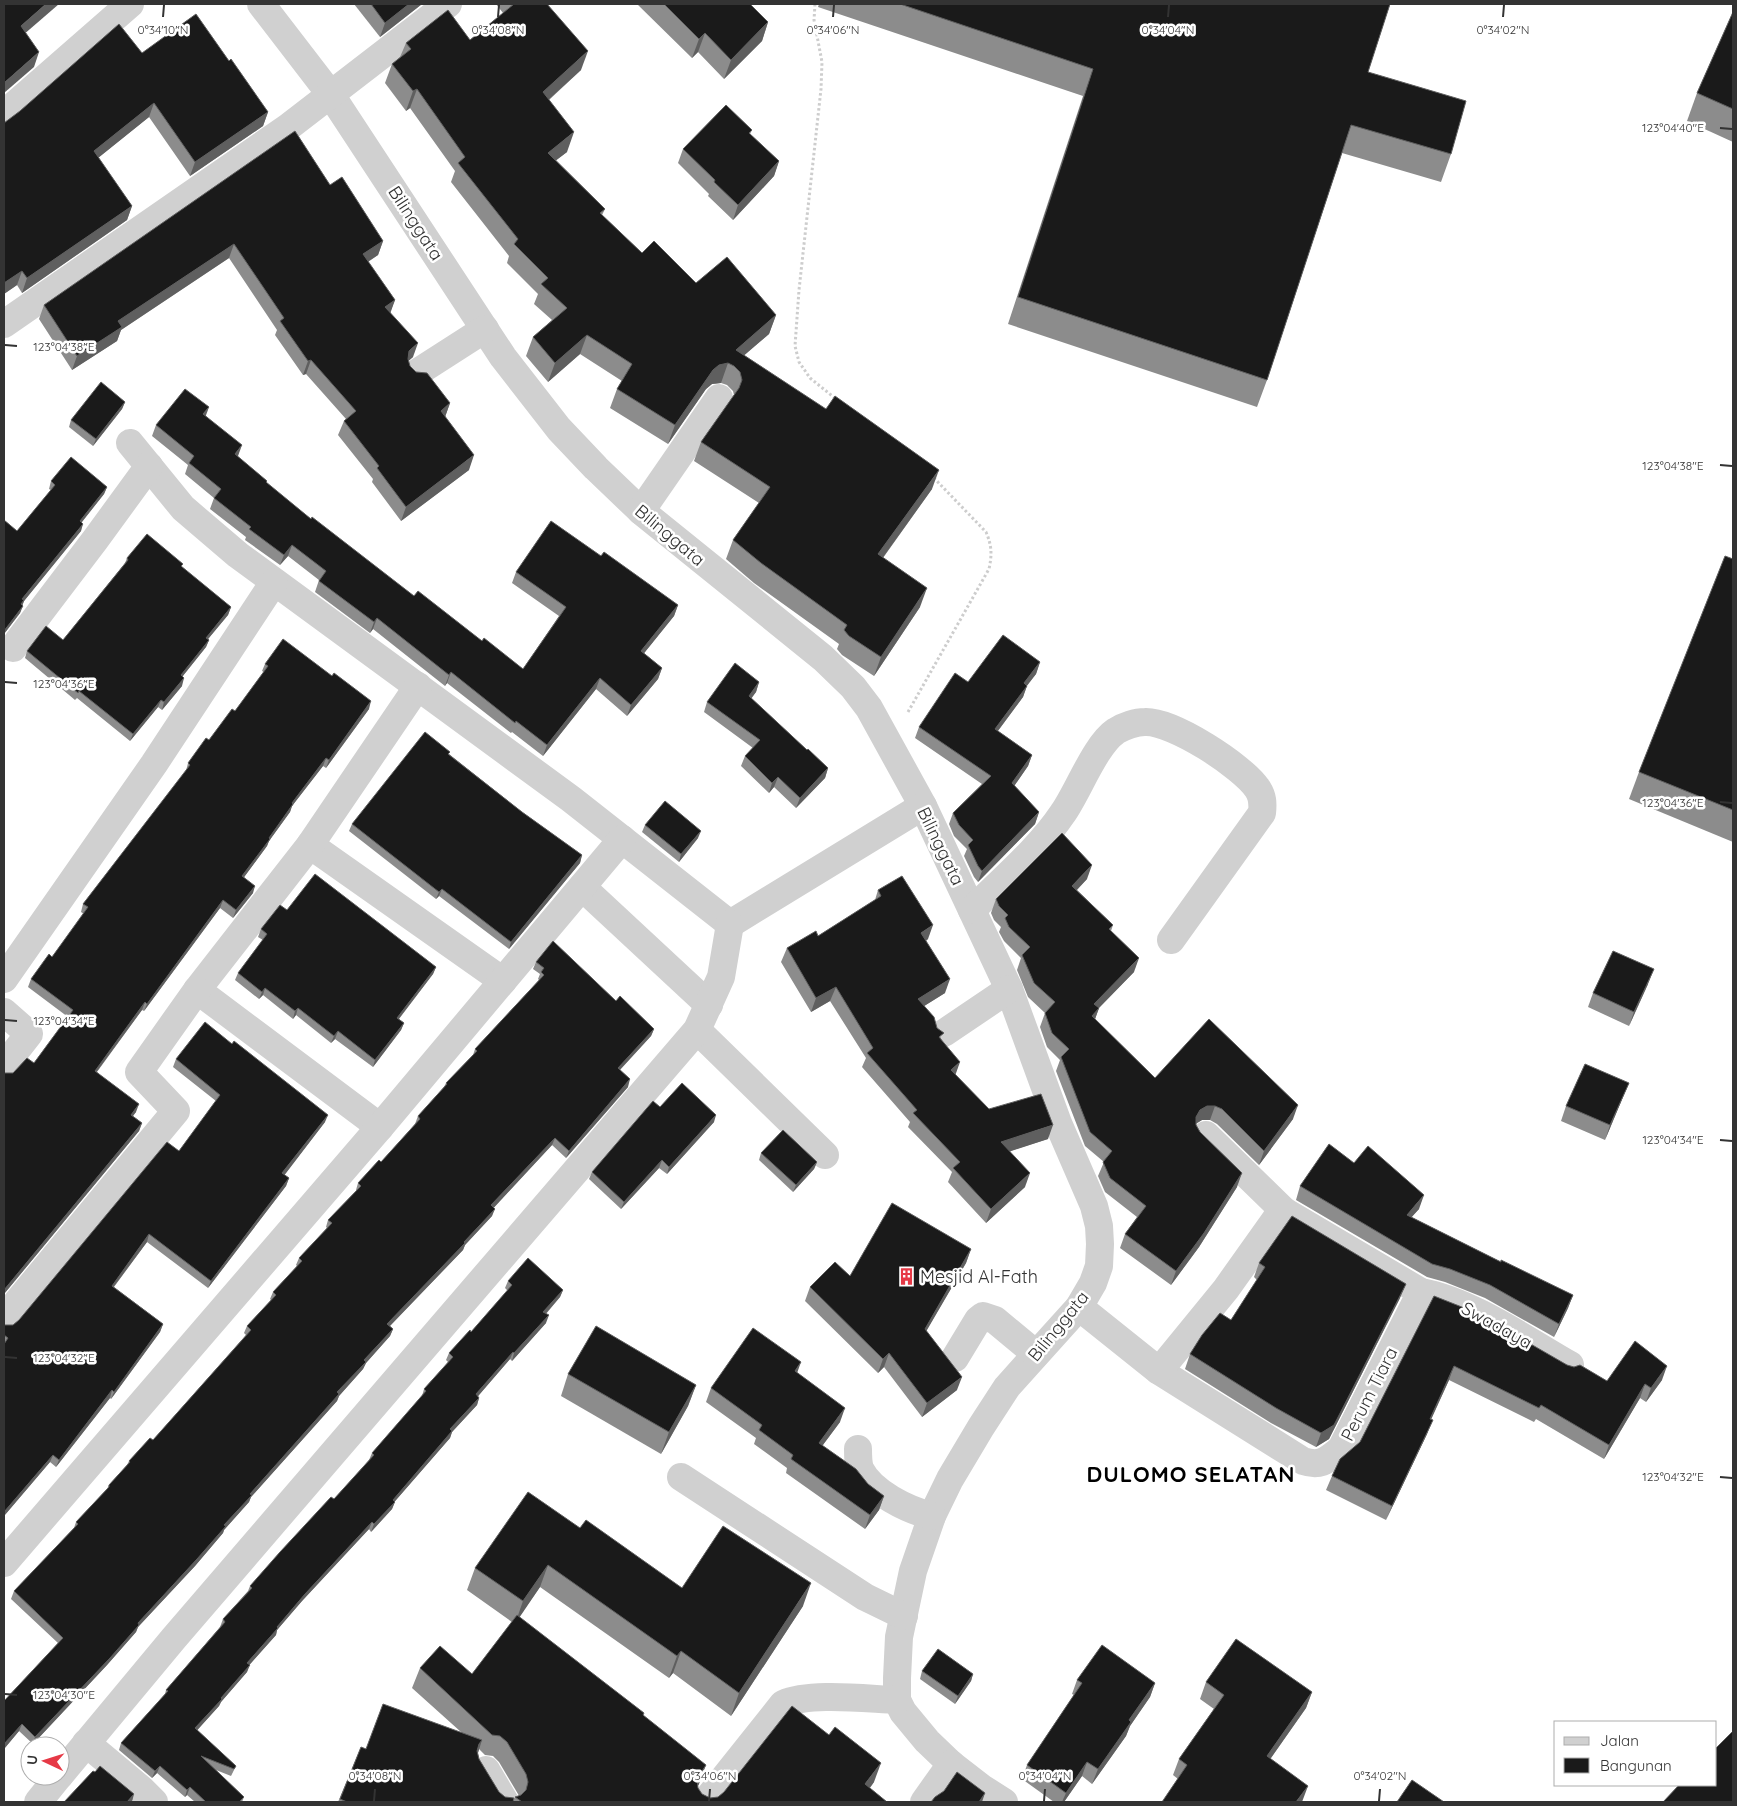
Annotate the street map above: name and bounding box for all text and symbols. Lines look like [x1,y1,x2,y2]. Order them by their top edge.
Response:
text: 0°34'10"N [138,22,188,37]
text: 0°34'08"N [471,22,525,37]
text: 0°34'06"N [807,22,859,37]
text: 0°34'04"N [1142,22,1194,37]
text: 0°34'02"N [1476,22,1530,37]
text: 123°04'40"E [1642,120,1704,135]
street label: Bilinggata [383,181,449,265]
text: 123°04'38"E [33,339,95,354]
text: 123°04'38"E [1642,458,1704,473]
street label: Bilinggata [630,499,710,571]
text: 123°04'36"E [33,676,95,691]
text: 123°04'36"E [1642,795,1704,810]
street label: Bilinggata [912,803,970,889]
text: 123°04'34"E [33,1013,95,1028]
text: 123°04'34"E [1642,1132,1704,1147]
place label: Mesjid Al-Fath [920,1265,1038,1288]
building icon: Mesjid Al-Fath [896,1266,916,1286]
street label: Bilinggata [1023,1286,1093,1366]
street label: Swadaya [1457,1296,1537,1354]
street label: Perum Tiara [1335,1343,1403,1445]
text: 123°04'32"E [33,1350,95,1365]
district label: DULOMO SELATAN [1087,1460,1295,1488]
text: 123°04'32"E [1642,1469,1704,1484]
text: 123°04'30"E [33,1687,95,1702]
legend [1554,1721,1717,1786]
text: Jalan [1600,1731,1639,1750]
north arrow [20,1736,70,1786]
text: U [23,1755,41,1766]
text: Bangunan [1600,1756,1672,1775]
text: 0°34'08"N [348,1768,402,1783]
text: 0°34'06"N [684,1768,736,1783]
text: 0°34'04"N [1019,1768,1071,1783]
text: 0°34'02"N [1353,1768,1407,1783]

